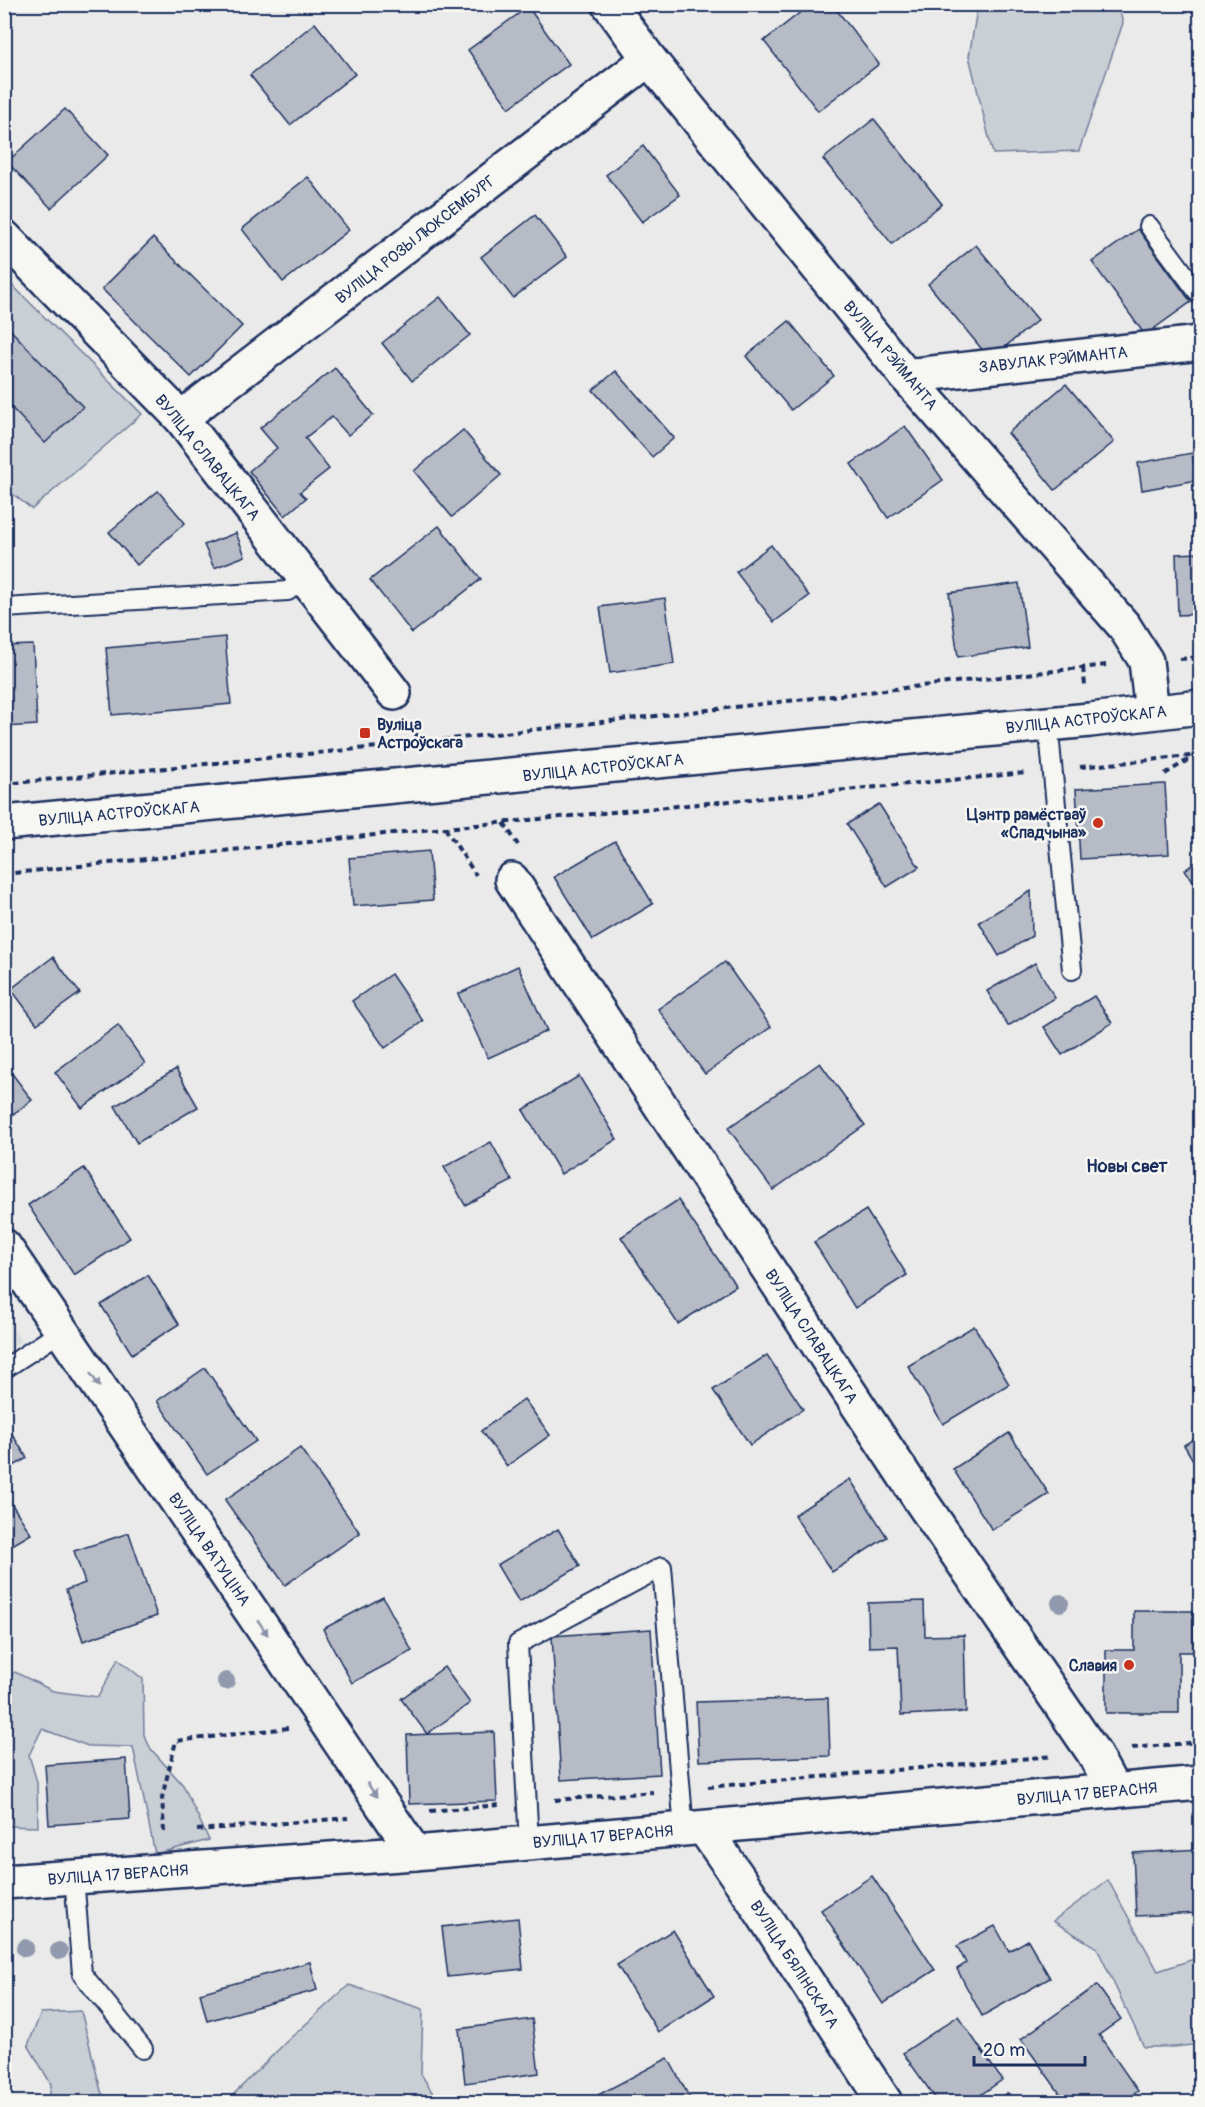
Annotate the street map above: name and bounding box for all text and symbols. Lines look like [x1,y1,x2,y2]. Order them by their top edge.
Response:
street label: ВУЛІЦА РОЗЫ ЛЮКСЕМБУРГ [332,171,500,309]
street label: ВУЛІЦА РЭЙМАНТА [839,297,942,414]
street label: ЗАВУЛАК РЭЙМАНТА [978,342,1129,378]
street label: ВУЛІЦА СЛАВАЦКАГА [150,391,264,525]
street label: ВУЛІЦА АСТРОЎСКАГА [1005,702,1168,738]
place label: Вуліца Астроўскага [377,715,464,753]
marker: Вуліца Астроўскага [358,726,372,740]
street label: ВУЛІЦА АСТРОЎСКАГА [522,750,685,786]
street label: ВУЛІЦА АСТРОЎСКАГА [38,797,200,831]
place label: Цэнтр рамёстваў «Спадчына» [967,805,1087,843]
marker: Цэнтр рамёстваў «Спадчына» [1091,816,1105,830]
district label: Новы свет [1086,1155,1169,1178]
street label: ВУЛІЦА СЛАВАЦКАГА [760,1266,862,1408]
one-way arrow [89,1371,101,1387]
street label: ВУЛІЦА ВАТУЦІНА [164,1489,254,1610]
one-way arrow [257,1620,268,1636]
place label: Славия [1069,1656,1117,1676]
marker: Славия [1122,1658,1136,1672]
street label: ВУЛІЦА 17 ВЕРАСНЯ [1016,1778,1158,1810]
one-way arrow [367,1781,378,1798]
street label: ВУЛІЦА 17 ВЕРАСНЯ [532,1821,674,1853]
street label: ВУЛІЦА 17 ВЕРАСНЯ [47,1860,189,1890]
street label: ВУЛІЦА БЯЛІНСКАГА [745,1897,843,2032]
scale bar [974,2029,1085,2067]
text: 20 m [983,2039,1025,2062]

